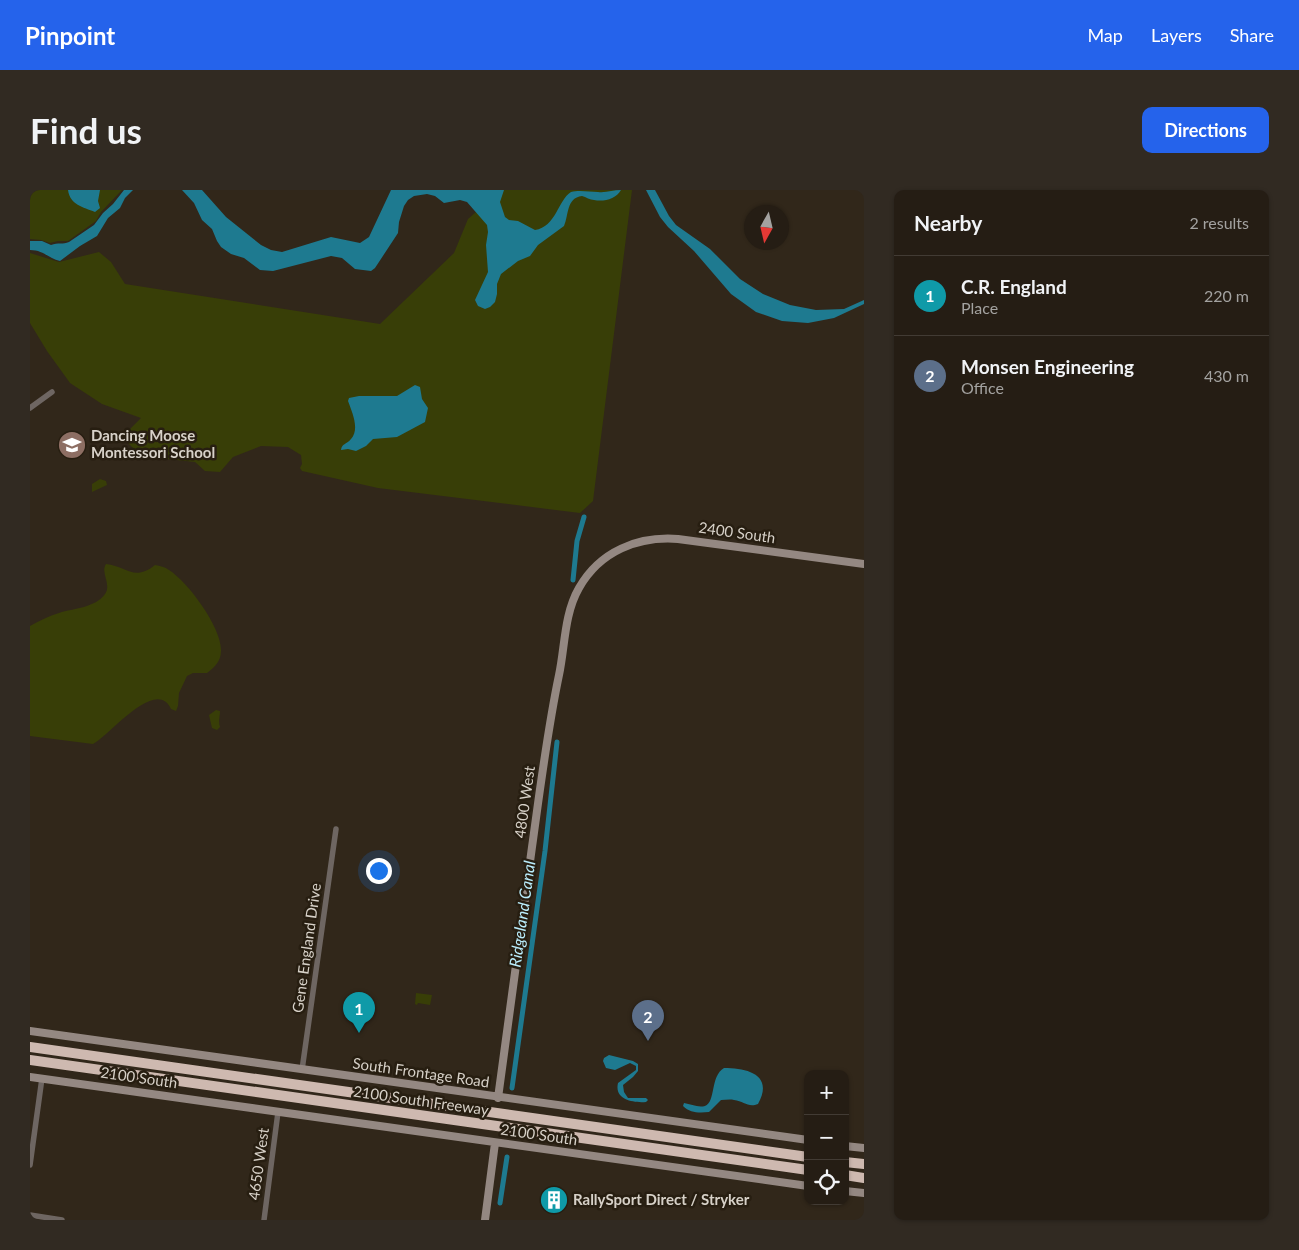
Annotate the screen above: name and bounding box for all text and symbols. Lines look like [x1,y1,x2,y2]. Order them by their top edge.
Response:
text: Pinpoint [25,21,115,50]
text: Map [1087,24,1123,46]
text: Layers [1151,24,1202,46]
text: Share [1230,24,1274,46]
button: Directions [1142,107,1269,153]
text: Find us [30,109,142,151]
north arrow [744,205,789,250]
text: Nearby [914,210,982,235]
text: 2 results [1189,213,1249,232]
text: C.R. England [961,275,1067,298]
text: 1 [925,286,935,305]
text: 220 m [1204,286,1249,305]
text: Place [961,298,998,317]
text: Monsen Engineering [961,355,1134,378]
text: 2 [925,366,935,385]
text: 430 m [1204,366,1249,385]
text: Office [961,378,1004,397]
place label: Dancing Moose Montessori School [91,426,215,461]
school or university icon: Dancing Moose Montessori School [57,430,87,460]
street label: 2400 South [698,518,777,546]
street label: 4800 West [510,764,538,839]
your location [366,858,392,884]
water label: Ridgeland Canal [505,859,538,968]
street label: Gene England Drive [288,882,324,1014]
pin: 1 [343,992,375,1033]
pin: 2 [632,1000,664,1041]
street label: South Frontage Road [352,1054,491,1091]
street label: 2100 South [100,1063,179,1091]
map controls [804,1070,849,1205]
button: + [804,1070,849,1115]
street label: 2100 South Freeway [352,1082,490,1118]
button: − [804,1115,849,1160]
street label: 2100 South [500,1120,579,1148]
street label: 4650 West [244,1126,272,1201]
button: locate [804,1160,849,1205]
building icon: RallySport Direct / Stryker [539,1185,569,1215]
place label: RallySport Direct / Stryker [573,1190,750,1208]

